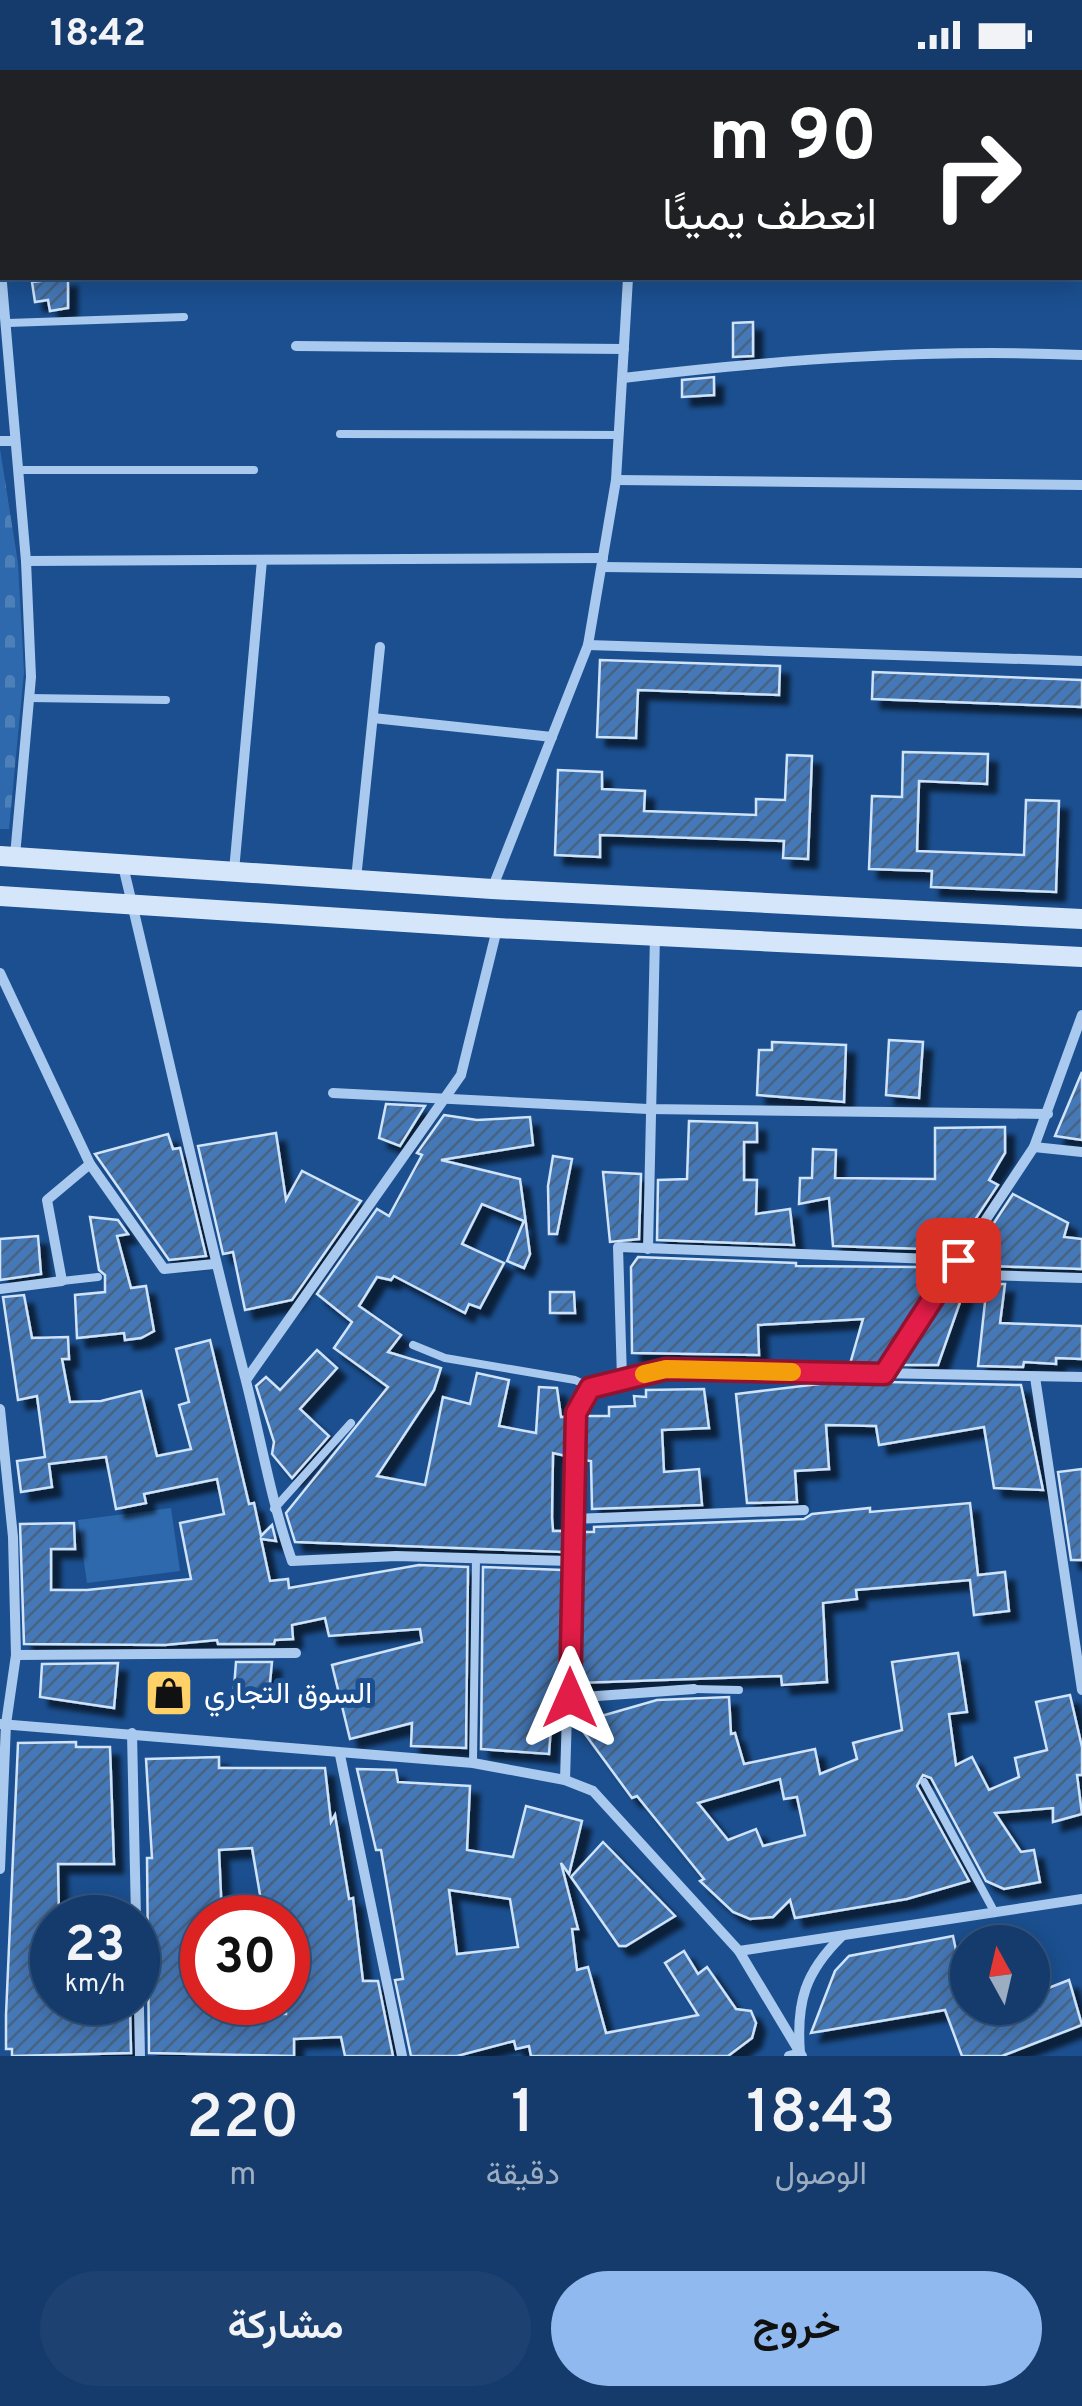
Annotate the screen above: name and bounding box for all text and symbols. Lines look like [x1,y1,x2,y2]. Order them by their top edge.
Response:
text: 18:42 [50,11,146,60]
text: 90 m [709,96,877,185]
icon: right [912,110,1042,240]
text: انعطف يمينًا [662,189,877,246]
pin [916,1218,1001,1303]
icon: arrive [931,1233,986,1288]
position arrow [518,1646,622,1750]
shop icon: السوق التجاري [143,1667,195,1719]
place label: السوق التجاري [204,1677,372,1717]
speed limit sign: 30 [180,1895,310,2025]
text: 23 [65,1916,125,1979]
north arrow [950,1925,1050,2025]
map controls [950,1925,1050,2025]
text: km/h [65,1969,125,2001]
text: 1 [511,2078,534,2154]
text: 18:43 [746,2078,895,2154]
text: 220 [187,2083,299,2159]
text: m [229,2156,256,2196]
text: دقيقة [486,2156,560,2196]
text: الوصول [775,2156,867,2196]
button: مشاركة [40,2271,531,2386]
button: خروج [551,2271,1042,2386]

